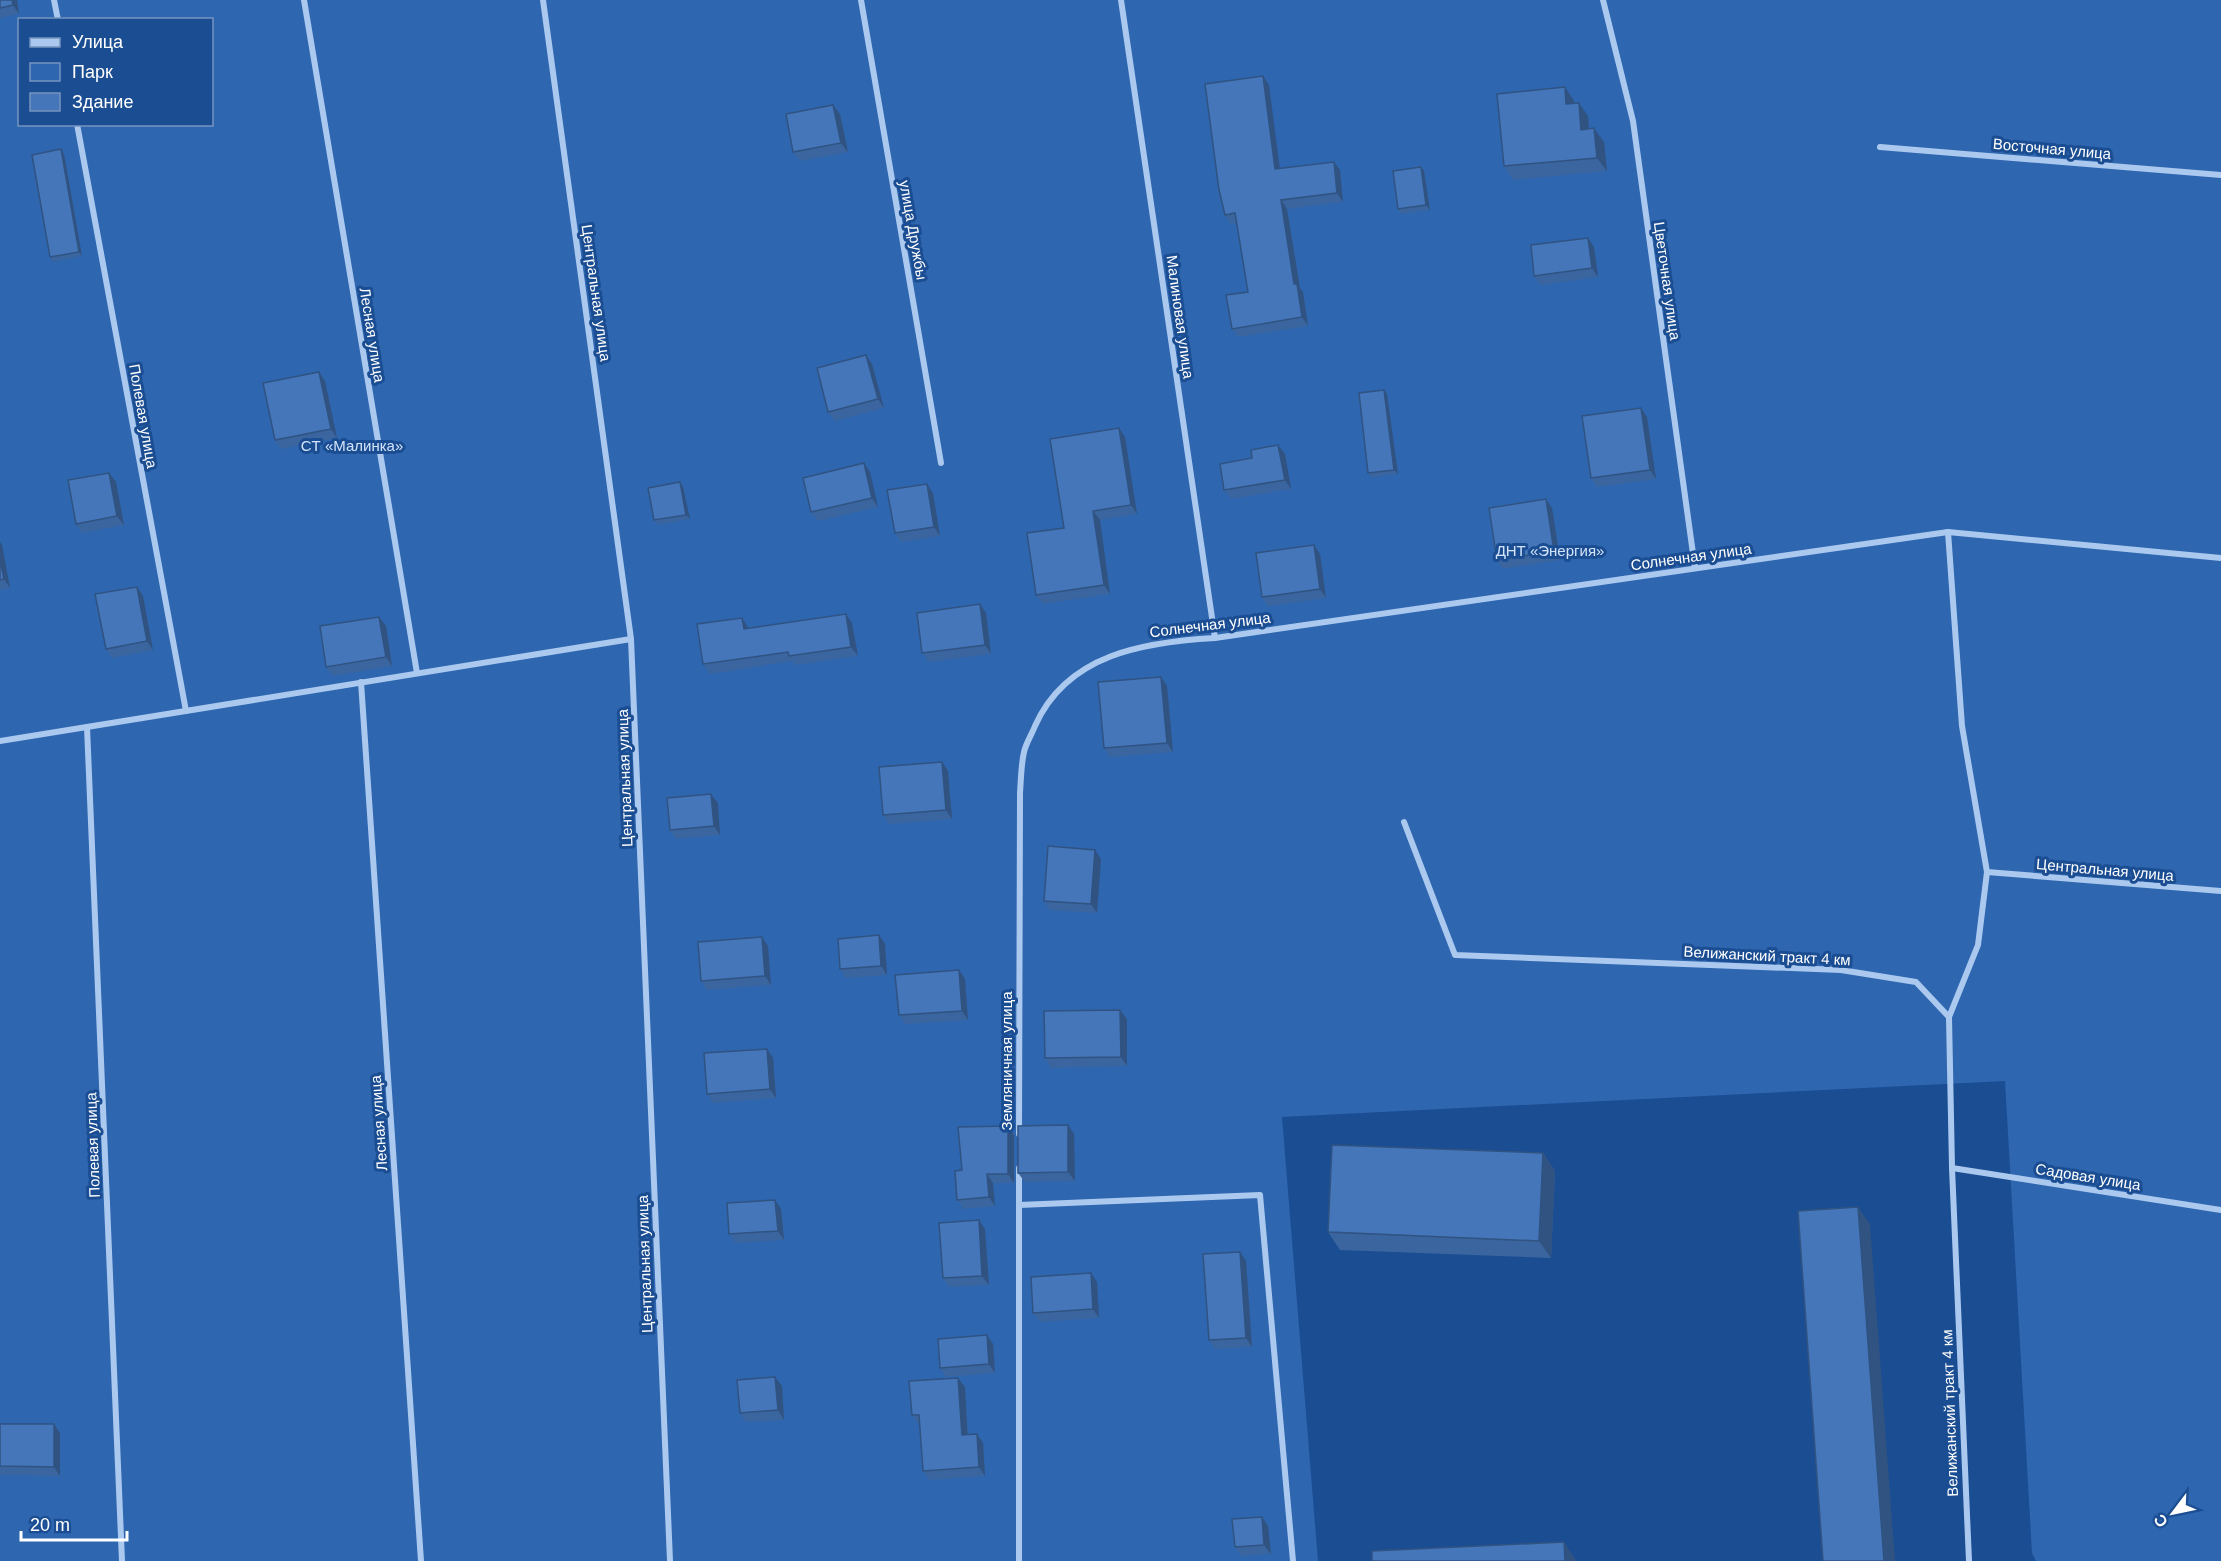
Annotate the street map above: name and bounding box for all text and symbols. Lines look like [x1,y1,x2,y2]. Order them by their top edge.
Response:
legend [18,18,213,126]
text: Улица [72,32,124,52]
text: Парк [72,62,113,82]
text: Здание [72,92,133,112]
street label: Восточная улица [1992,135,2112,162]
street label: улица Дружбы [896,179,931,281]
street label: Цветочная улица [1651,221,1684,342]
street label: Центральная улица [578,223,615,363]
street label: Малиновая улица [1163,254,1198,380]
street label: Лесная улица [357,286,388,384]
street label: Полевая улица [126,362,161,470]
park label: CТ «Малинка» [301,437,403,454]
street label: Солнечная улица [1629,540,1753,573]
park label: ДНТ «Энергия» [1496,542,1604,559]
street label: Солнечная улица [1149,609,1272,640]
street label: Центральная улица [614,708,635,847]
street label: Центральная улица [2036,855,2175,884]
street label: Велижанский тракт 4 км [1683,943,1851,968]
street label: Земляничная улица [998,991,1015,1131]
street label: Лесная улица [367,1074,390,1171]
street label: Полевая улица [82,1091,103,1198]
street label: Садовая улица [2034,1160,2142,1193]
street label: Центральная улица [634,1194,655,1333]
street label: Велижанский тракт 4 км [1938,1329,1961,1497]
north arrow [2143,1483,2203,1543]
scale bar [21,1504,128,1542]
text: С [2150,1511,2171,1530]
text: 20 m [30,1515,70,1535]

